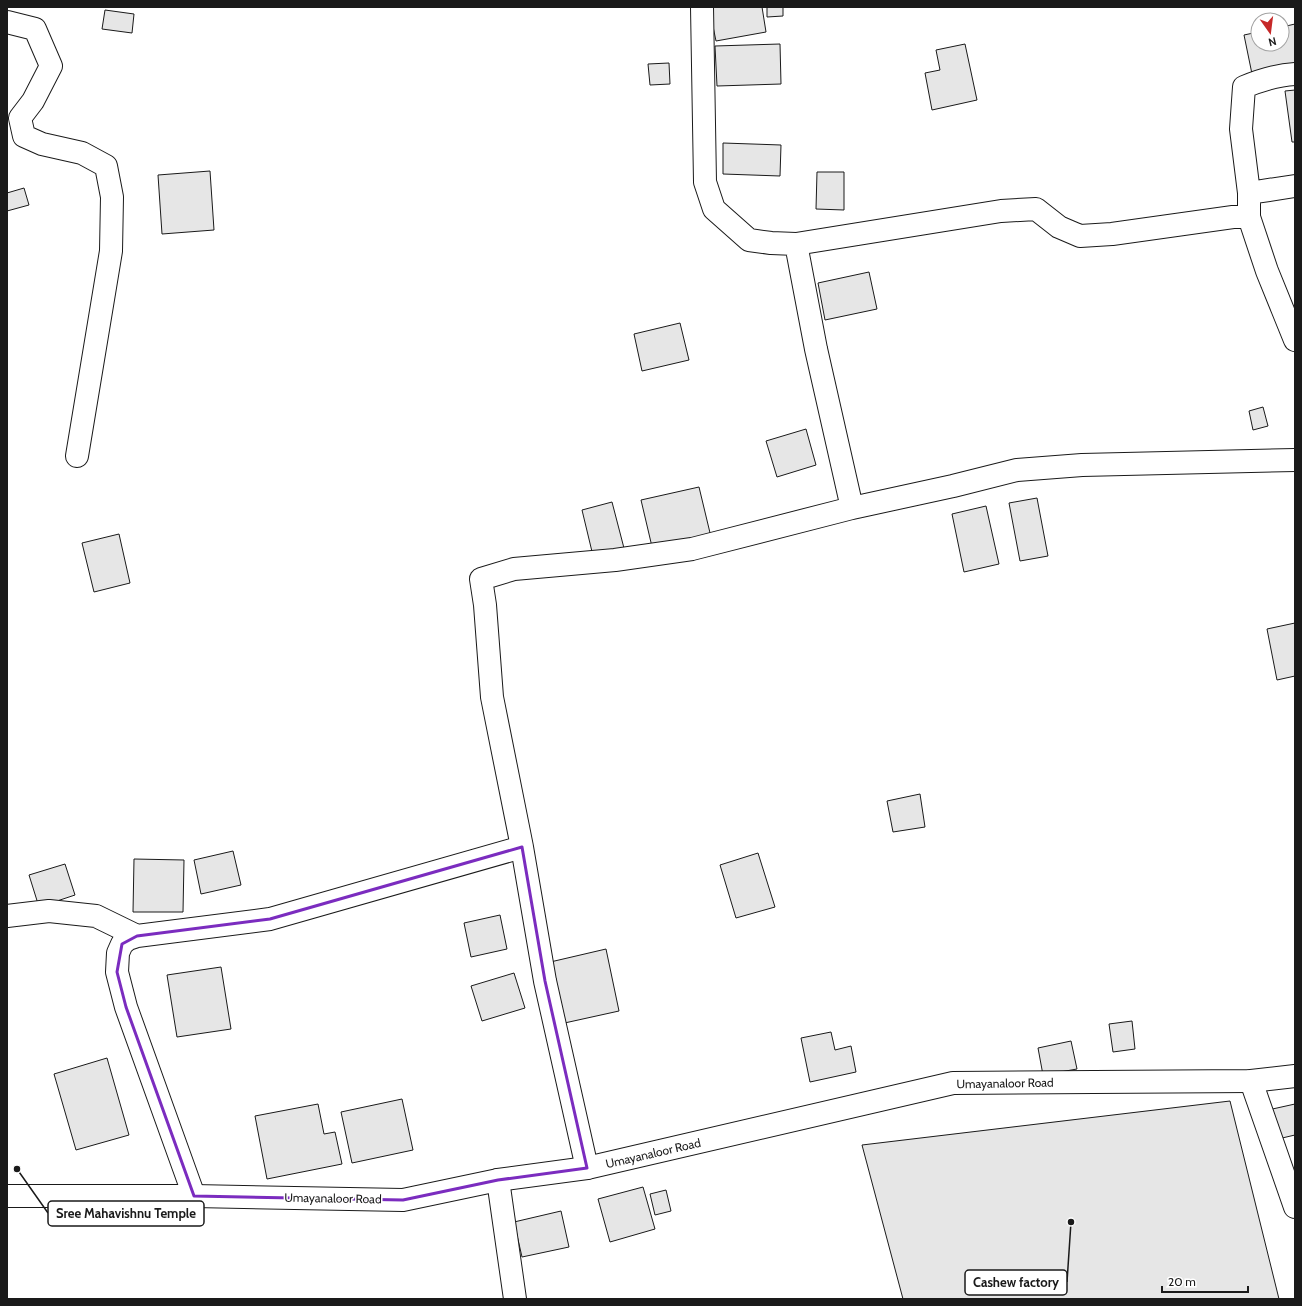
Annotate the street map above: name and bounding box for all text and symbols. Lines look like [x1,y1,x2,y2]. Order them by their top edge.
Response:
north arrow [1250,12,1290,52]
text: N [1267,34,1278,49]
street label: Umayanaloor Road [956,1075,1054,1091]
street label: Umayanaloor Road [604,1135,702,1171]
street label: Umayanaloor Road [284,1190,382,1206]
callout: Sree Mahavishnu Temple [48,1201,204,1226]
text: Sree Mahavishnu Temple [56,1205,196,1221]
scale bar [1162,1268,1248,1294]
callout: Cashew factory [965,1270,1067,1295]
text: Cashew factory [973,1274,1059,1290]
text: 20 m [1168,1274,1196,1289]

